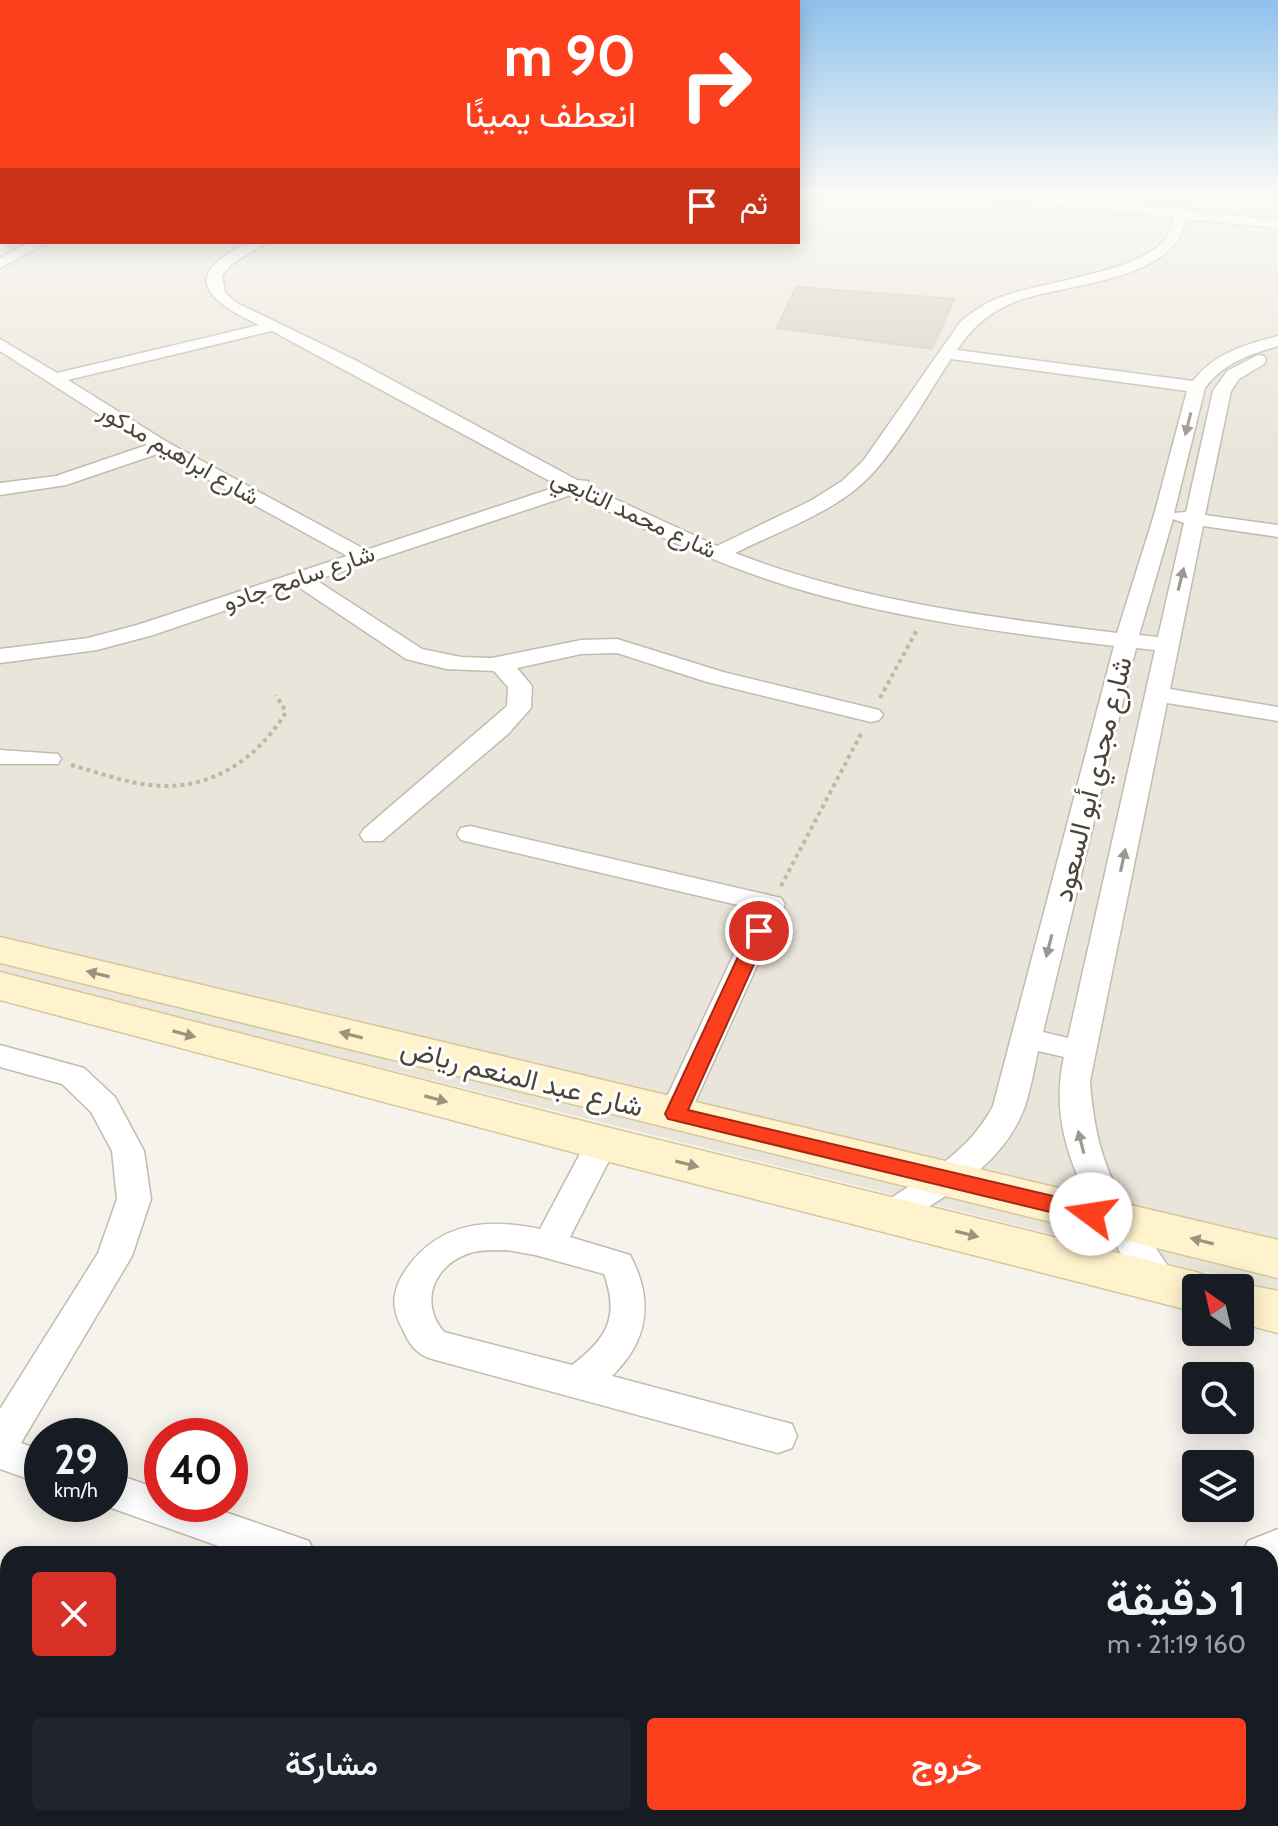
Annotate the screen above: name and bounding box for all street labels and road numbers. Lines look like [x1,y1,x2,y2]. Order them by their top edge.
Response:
street label: شارع ابراهيم مدكور [92,395,265,513]
street label: شارع محمد التابعي [545,463,721,569]
street label: شارع سامح جادو [219,538,379,620]
street label: شارع مجدي أبو السعود [1045,653,1145,906]
street label: شارع عبد المنعم رياض [397,1030,647,1126]

